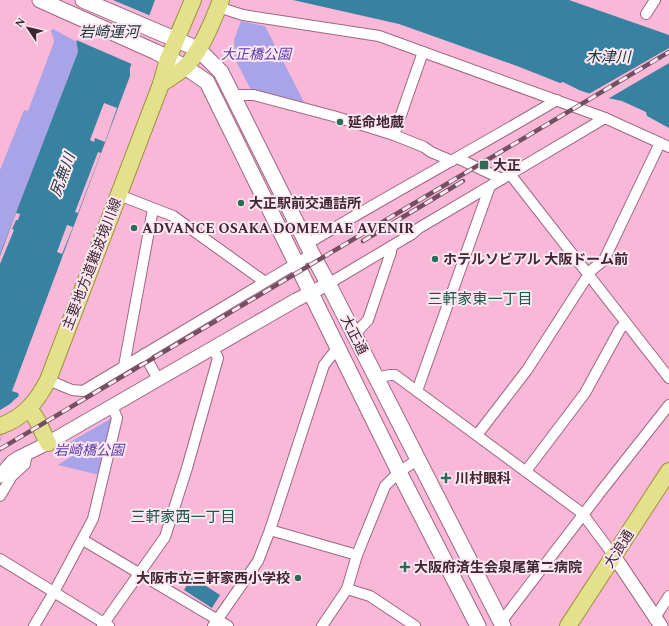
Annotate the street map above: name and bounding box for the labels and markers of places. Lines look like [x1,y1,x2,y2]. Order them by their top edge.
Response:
place label: 延命地蔵 [348,112,404,133]
marker: 延命地蔵 [335,117,345,127]
place label: 大正 [493,155,521,176]
marker: 大正 [478,159,490,171]
place label: 大正駅前交通詰所 [249,193,361,214]
marker: 大正駅前交通詰所 [236,198,246,208]
place label: ADVANCE OSAKA DOMEMAE AVENIR [142,218,415,239]
marker: ADVANCE OSAKA DOMEMAE AVENIR [129,223,139,233]
place label: ホテルソビアル 大阪ドーム前 [443,249,628,270]
marker: ホテルソビアル 大阪ドーム前 [430,254,440,264]
place label: 川村眼科 [455,468,511,489]
marker: 川村眼科 [440,472,452,484]
place label: 大阪府済生会泉尾第二病院 [414,557,582,578]
marker: 大阪府済生会泉尾第二病院 [399,561,411,573]
place label: 大阪市立三軒家西小学校 [136,568,290,589]
marker: 大阪市立三軒家西小学校 [293,573,303,583]

